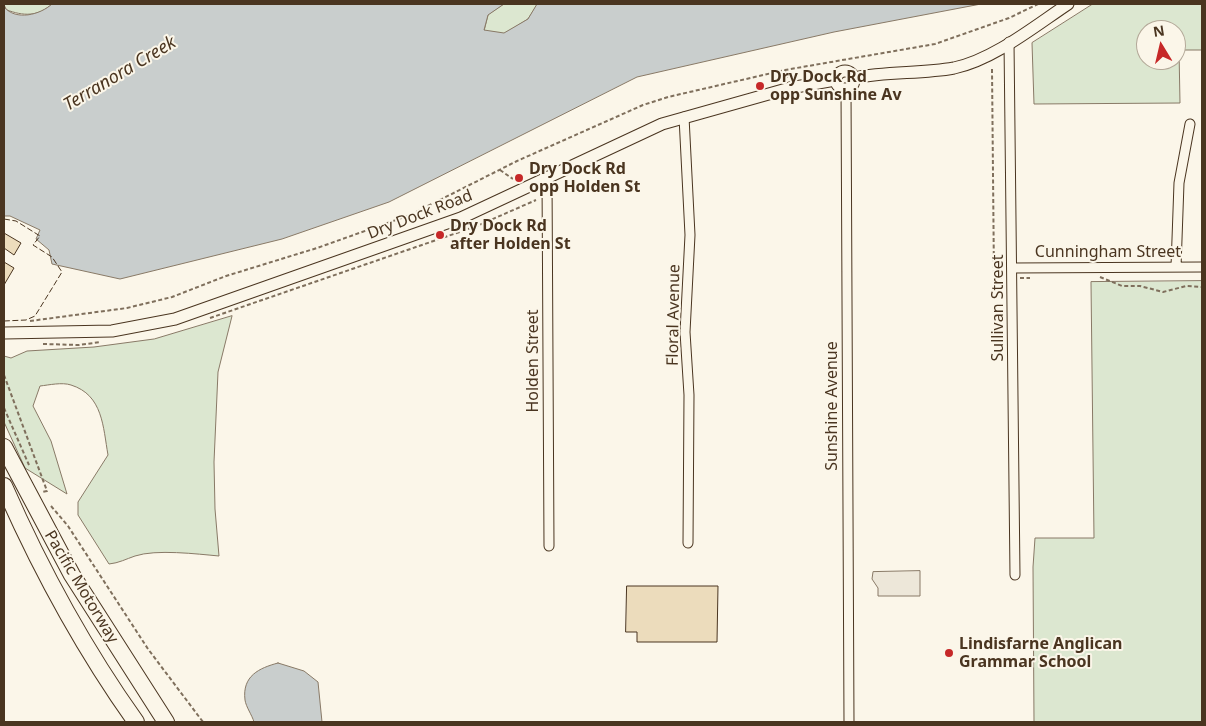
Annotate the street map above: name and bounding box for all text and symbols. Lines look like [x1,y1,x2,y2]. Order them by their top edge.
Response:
north arrow [1136,20,1186,70]
text: N [1152,20,1166,41]
water label: Terranora Creek [60,32,180,116]
place label: Dry Dock Rd opp Sunshine Av [770,67,902,105]
marker: Dry Dock Rd opp Sunshine Av [754,80,766,92]
place label: Dry Dock Rd opp Holden St [529,159,640,197]
marker: Dry Dock Rd opp Holden St [513,172,525,184]
street label: Dry Dock Road [365,186,475,244]
place label: Dry Dock Rd after Holden St [450,216,571,254]
marker: Dry Dock Rd after Holden St [434,229,446,241]
street label: Cunningham Street [1035,242,1181,262]
street label: Sullivan Street [988,255,1008,361]
street label: Floral Avenue [664,264,684,366]
street label: Holden Street [523,309,543,413]
street label: Sunshine Avenue [822,341,842,471]
street label: Pacific Motorway [40,527,122,647]
place label: Lindisfarne Anglican Grammar School [959,634,1122,672]
marker: Lindisfarne Anglican Grammar School [943,647,955,659]

